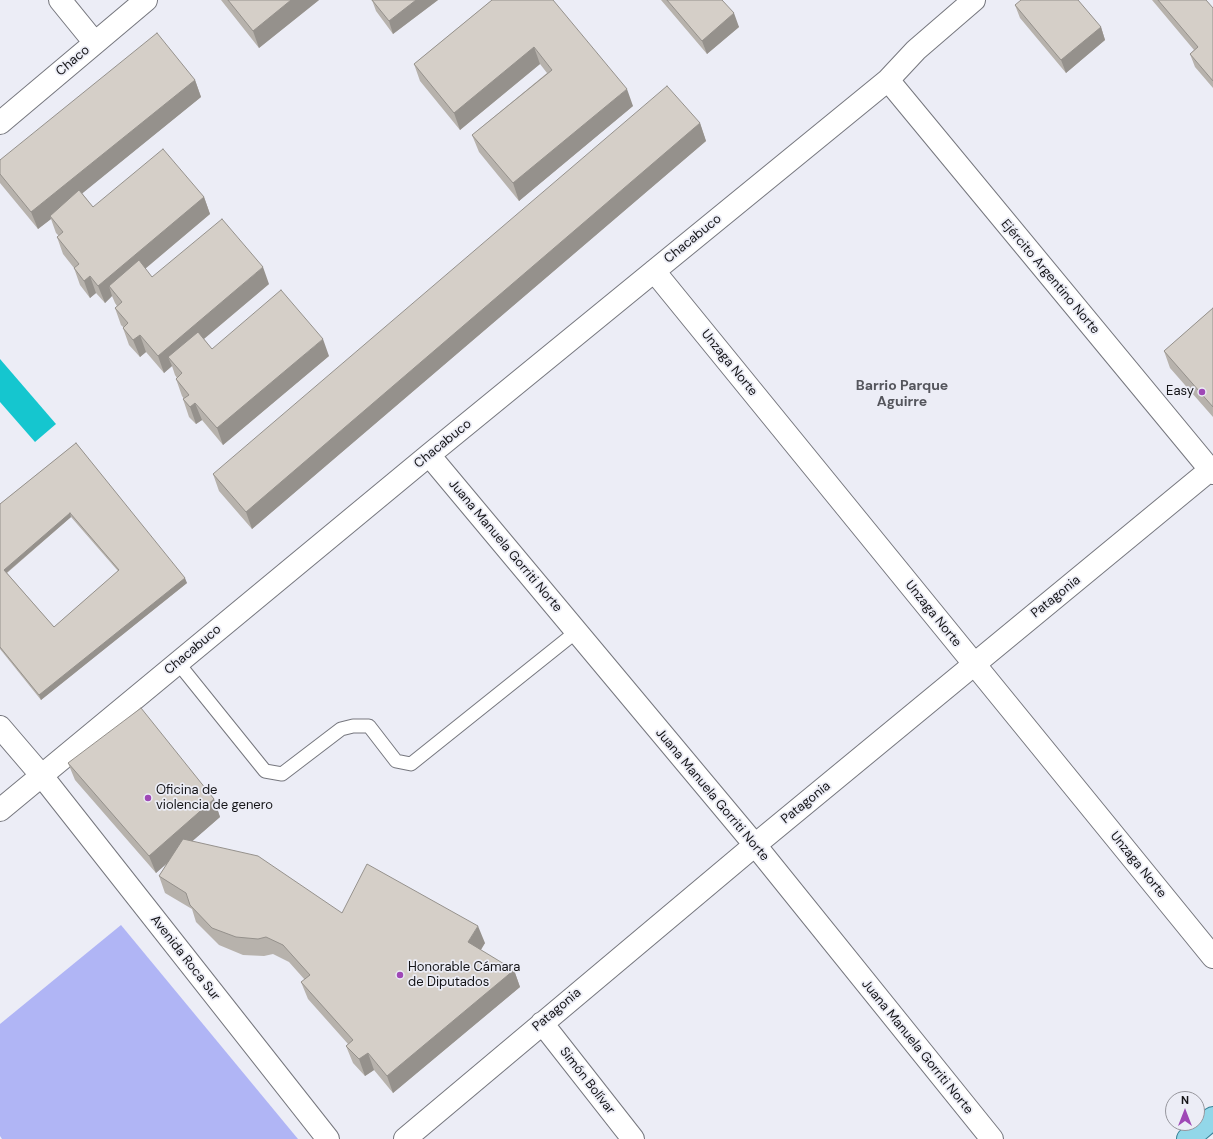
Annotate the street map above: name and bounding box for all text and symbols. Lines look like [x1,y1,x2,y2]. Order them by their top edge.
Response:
street label: Chaco [53,42,93,80]
street label: Chacabuco [661,211,725,267]
street label: Ejército Argentino Norte [997,217,1103,337]
street label: Unzaga Norte [698,327,760,399]
district label: Barrio Parque Aguirre [856,378,948,410]
place label: Easy [1166,384,1194,400]
marker: Easy [1197,387,1207,397]
street label: Chacabuco [411,416,475,472]
street label: Juana Manuela Gorriti Norte [445,476,565,616]
street label: Patagonia [1028,572,1084,622]
street label: Unzaga Norte [902,578,964,650]
street label: Chacabuco [162,622,224,678]
street label: Juana Manuela Gorriti Norte [652,725,772,865]
street label: Patagonia [778,778,834,828]
place label: Oficina de violencia de genero [156,783,273,814]
marker: Oficina de violencia de genero [143,793,153,803]
street label: Unzaga Norte [1107,829,1169,901]
street label: Avenida Roca Sur [147,912,223,1004]
place label: Honorable Cámara de Diputados [408,960,520,991]
marker: Honorable Cámara de Diputados [395,970,405,980]
street label: Juana Manuela Gorriti Norte [858,977,976,1117]
street label: Patagonia [530,985,584,1035]
street label: Simón Bolívar [556,1044,618,1118]
north arrow [1165,1091,1205,1131]
text: N [1181,1093,1189,1107]

